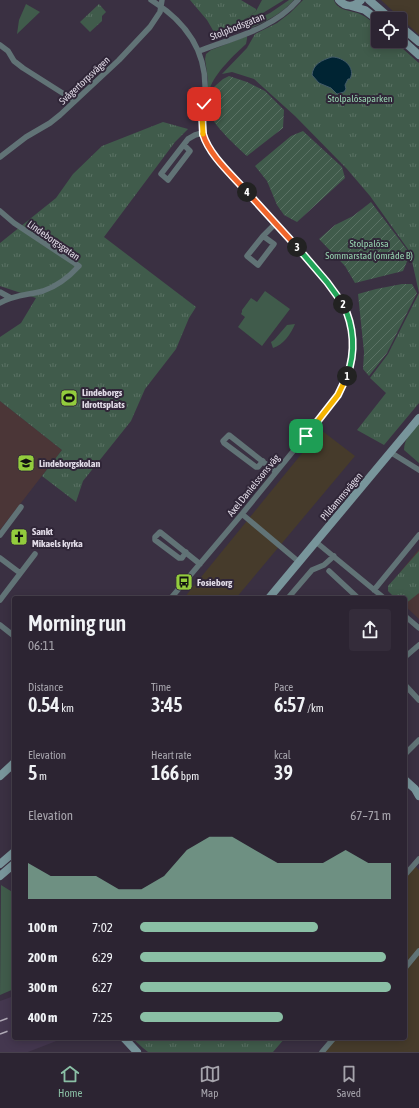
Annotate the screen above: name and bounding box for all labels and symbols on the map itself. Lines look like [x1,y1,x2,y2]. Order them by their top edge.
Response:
street label: Stolpbodsgatan [208,10,266,42]
street label: Svågertorpsvägen [57,54,112,107]
pin [187,87,221,121]
park label: Stolpalösaparken [327,93,393,104]
pin: 4 [237,182,257,202]
street label: Lindeborgsgatan [25,218,82,263]
pin: 3 [287,237,307,257]
park label: Stolpalösa Sommarstad (område B) [325,238,413,261]
pin: 2 [333,294,353,314]
pin: 1 [337,366,357,386]
place label: Lindeborgs Idrottsplats [82,387,125,410]
sports icon: Lindeborgs Idrottsplats [59,388,79,408]
pin [289,419,323,453]
street label: Axel Danielssons väg [225,452,282,518]
school or university icon: Lindeborgskolan [16,453,36,473]
place label: Lindeborgskolan [39,458,100,469]
street label: Pildammsvägen [318,470,365,522]
place label: Sankt Mikaels kyrka [32,526,83,549]
church icon: Sankt Mikaels kyrka [9,527,29,547]
bus stop icon: Fosieborg [174,572,194,592]
place label: Fosieborg [197,577,233,588]

